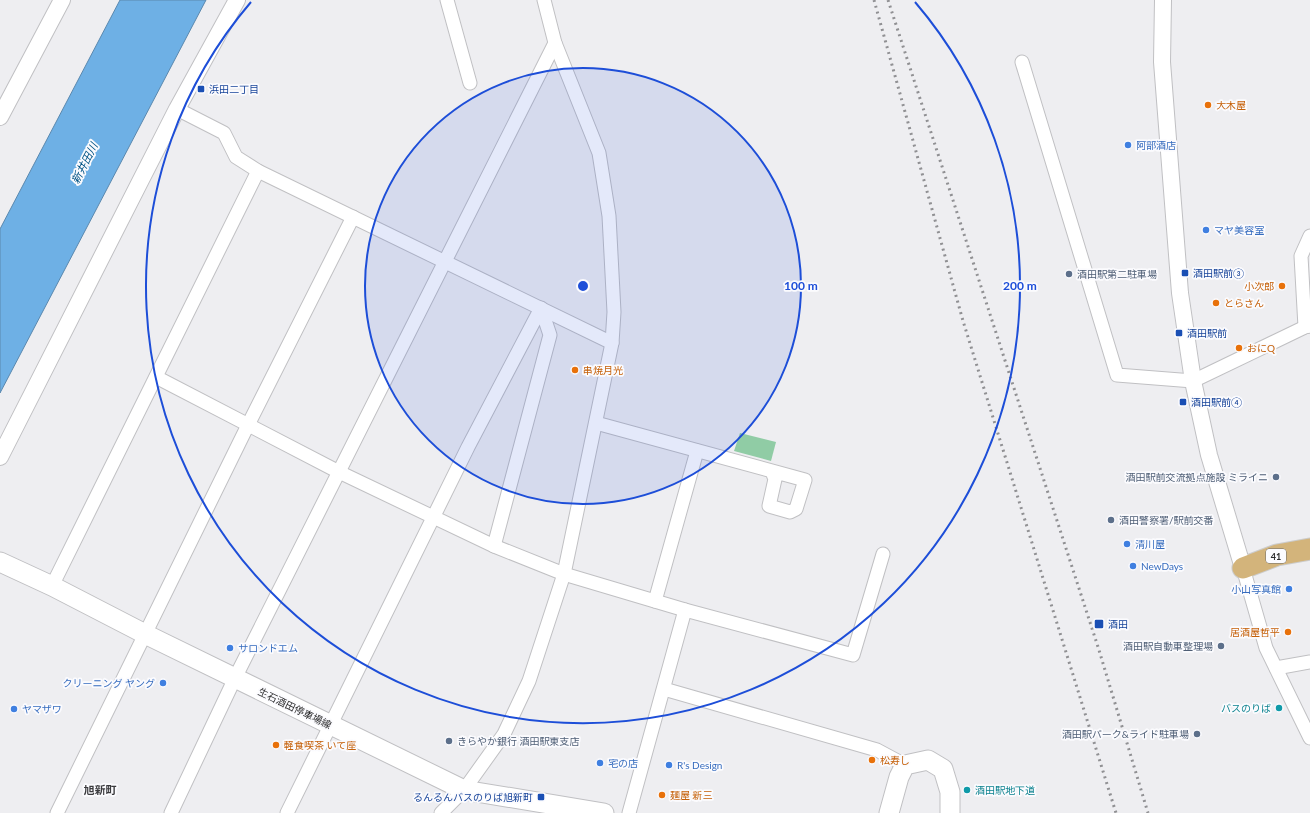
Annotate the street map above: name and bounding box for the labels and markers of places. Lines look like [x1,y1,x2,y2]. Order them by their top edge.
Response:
place label: 浜田二丁目 [209,83,259,95]
marker: 浜田二丁目 [196,84,206,94]
place label: 大木屋 [1216,99,1246,111]
marker: 大木屋 [1203,100,1213,110]
place label: 阿部酒店 [1136,139,1176,151]
marker: 阿部酒店 [1123,140,1133,150]
place label: マヤ美容室 [1214,224,1264,236]
marker: マヤ美容室 [1201,225,1211,235]
place label: 酒田駅前③ [1193,267,1244,279]
place label: 酒田駅第二駐車場 [1077,268,1157,280]
marker: 酒田駅前③ [1180,268,1190,278]
marker: 酒田駅第二駐車場 [1064,269,1074,279]
centre of rings [576,279,590,293]
place label: 小次郎 [1244,280,1274,292]
marker: 小次郎 [1277,281,1287,291]
place label: とらさん [1224,297,1264,309]
marker: とらさん [1211,298,1221,308]
place label: 酒田駅前 [1187,327,1227,339]
marker: 酒田駅前 [1174,328,1184,338]
place label: おにQ [1247,342,1275,354]
marker: おにQ [1234,343,1244,353]
place label: 串焼月光 [583,364,623,376]
marker: 串焼月光 [570,365,580,375]
place label: 酒田駅前④ [1191,396,1242,408]
marker: 酒田駅前④ [1178,397,1188,407]
place label: 酒田駅前交流拠点施設 ミライニ [1125,471,1268,483]
marker: 酒田駅前交流拠点施設 ミライニ [1271,472,1281,482]
place label: 酒田警察署/駅前交番 [1119,514,1214,526]
marker: 酒田警察署/駅前交番 [1106,515,1116,525]
place label: 清川屋 [1135,538,1165,550]
marker: 清川屋 [1122,539,1132,549]
place label: NewDays [1141,560,1183,572]
marker: NewDays [1128,561,1138,571]
place label: 小山写真館 [1231,583,1281,595]
marker: 小山写真館 [1284,584,1294,594]
marker: 酒田 [1093,618,1105,630]
place label: 酒田 [1108,618,1128,630]
place label: 居酒屋哲平 [1230,626,1280,638]
marker: 居酒屋哲平 [1283,627,1293,637]
place label: 酒田駅自動車整理場 [1123,640,1213,652]
marker: 酒田駅自動車整理場 [1216,641,1226,651]
place label: サロンドエム [238,642,298,654]
marker: サロンドエム [225,643,235,653]
place label: クリーニング ヤング [62,677,155,689]
marker: クリーニング ヤング [158,678,168,688]
place label: バスのりば [1221,702,1271,714]
place label: ヤマザワ [22,703,62,715]
marker: バスのりば [1274,703,1284,713]
marker: ヤマザワ [9,704,19,714]
place label: 酒田駅パーク&ライド駐車場 [1062,728,1189,740]
marker: 酒田駅パーク&ライド駐車場 [1192,729,1202,739]
place label: きらやか銀行 酒田駅東支店 [457,735,580,747]
marker: きらやか銀行 酒田駅東支店 [444,736,454,746]
place label: 軽食喫茶 いて座 [284,739,356,751]
marker: 軽食喫茶 いて座 [271,740,281,750]
place label: 松寿し [880,754,910,766]
marker: 松寿し [867,755,877,765]
place label: 宅の店 [608,757,638,769]
marker: 宅の店 [595,758,605,768]
place label: R's Design [677,759,722,771]
marker: R's Design [664,760,674,770]
place label: 酒田駅地下道 [975,784,1035,796]
marker: 酒田駅地下道 [962,785,972,795]
place label: 麺屋 新三 [670,789,713,801]
marker: 麺屋 新三 [657,790,667,800]
place label: るんるんバスのりば旭新町 [413,791,533,803]
marker: るんるんバスのりば旭新町 [536,792,546,802]

